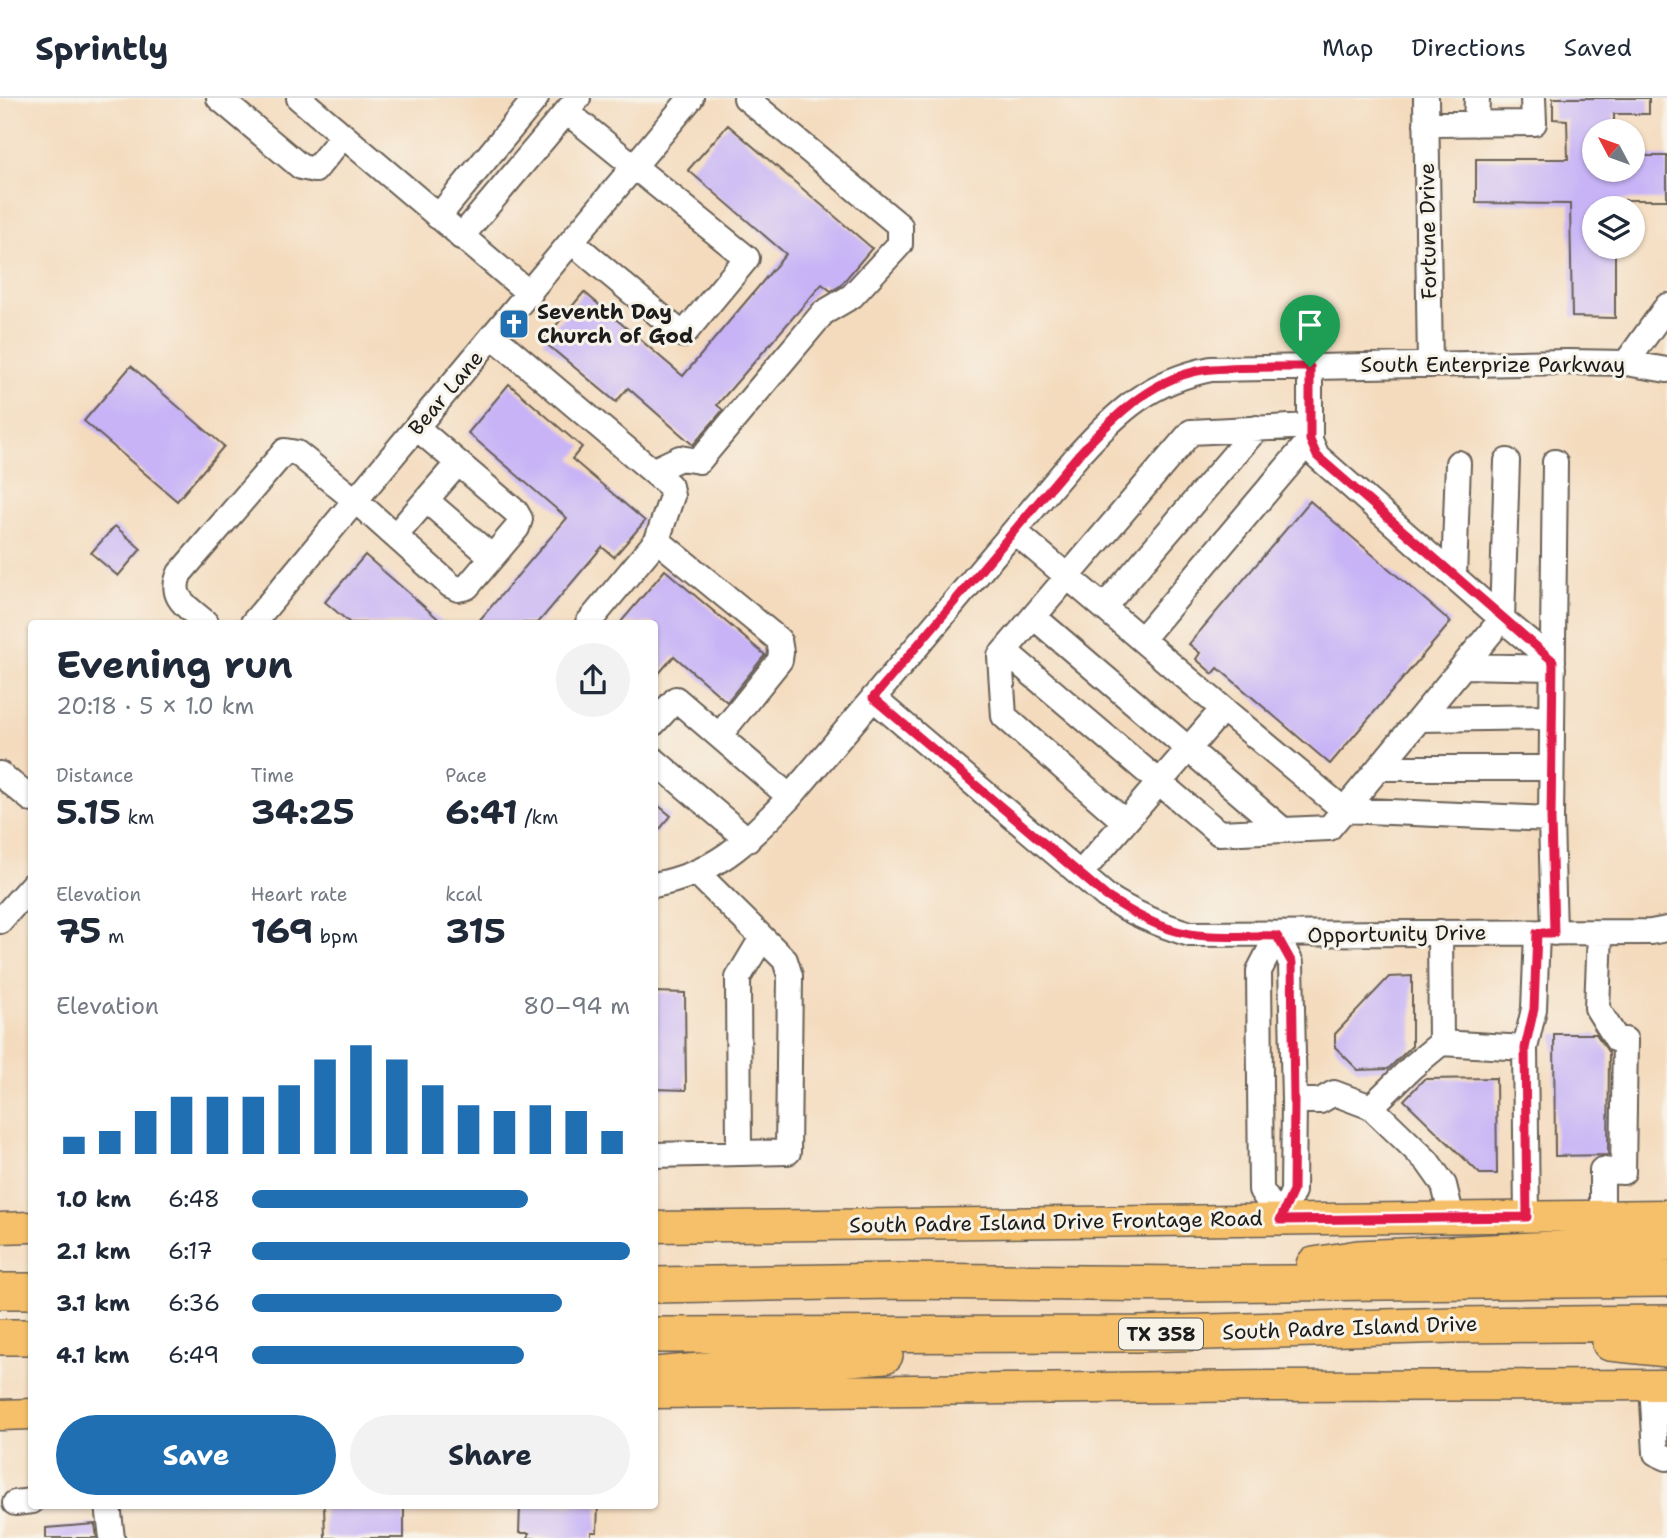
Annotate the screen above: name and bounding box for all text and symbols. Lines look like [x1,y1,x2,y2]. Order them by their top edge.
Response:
text: Sprintly [35,26,168,71]
text: Map [1322,32,1373,64]
text: Directions [1411,32,1526,64]
text: Saved [1564,32,1632,64]
north arrow [1582,119,1645,182]
map controls [1582,119,1645,259]
street label: Fortune Drive [1413,162,1443,300]
button: layers [1582,196,1645,259]
pin [1280,295,1340,367]
place label: Seventh Day Church of God [537,298,694,350]
icon: arrive [1291,306,1329,344]
church icon: Seventh Day Church of God [497,307,531,341]
street label: Bear Lane [402,345,490,441]
street label: South Enterprize Parkway [1361,351,1625,379]
text: Evening run [56,639,293,690]
button: share [556,643,630,717]
text: 20:18 · 5 × 1.0 km [56,691,254,721]
text: Distance [56,763,134,788]
text: Time [251,763,294,788]
text: Pace [445,763,487,788]
text: 5.15 [56,788,121,835]
text: 34:25 [251,788,355,835]
text: 6:41 [445,788,518,835]
text: km [121,805,154,830]
text: /km [518,805,558,830]
text: Elevation [56,882,141,907]
text: Heart rate [251,882,347,907]
text: kcal [445,882,482,907]
text: 75 [56,907,101,954]
text: 169 [251,907,313,954]
text: 315 [445,907,506,954]
street label: Opportunity Drive [1307,918,1487,950]
text: m [101,924,124,949]
text: bpm [313,924,358,949]
text: Elevation [56,991,159,1021]
text: 80–94 m [523,991,630,1021]
text: 1.0 km [56,1184,131,1214]
text: 6:48 [168,1184,220,1214]
street label: South Padre Island Drive Frontage Road [849,1204,1263,1240]
text: 2.1 km [56,1236,130,1266]
text: 6:17 [168,1236,213,1266]
text: 3.1 km [56,1288,130,1318]
text: 6:36 [168,1288,220,1318]
street label: South Padre Island Drive [1222,1310,1478,1346]
road number: TX 358 [1119,1318,1203,1350]
text: 4.1 km [56,1340,129,1370]
text: 6:49 [168,1340,219,1370]
button: Save [56,1415,336,1495]
button: Share [350,1415,630,1495]

